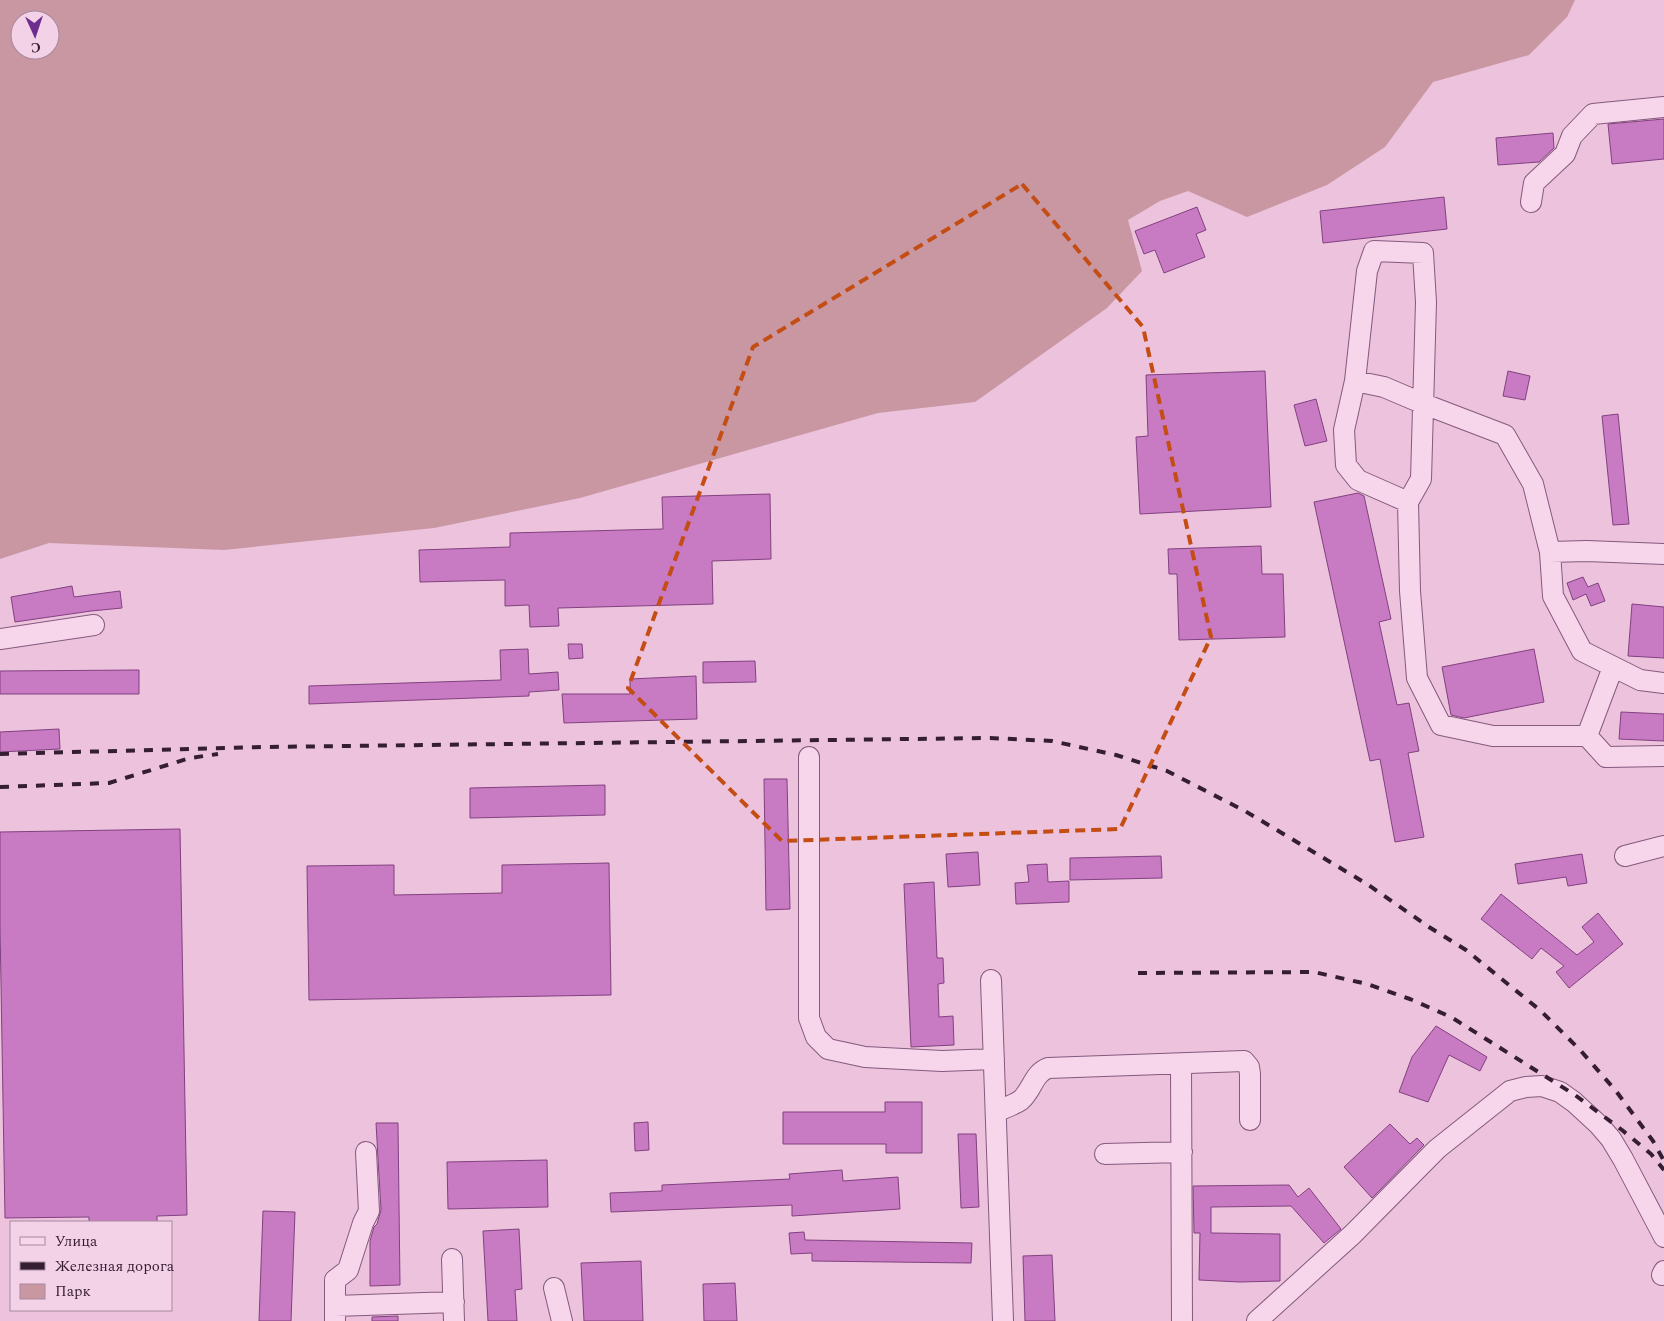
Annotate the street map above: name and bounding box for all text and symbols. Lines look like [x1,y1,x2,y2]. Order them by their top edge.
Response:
north arrow [10,10,60,60]
text: С [30,37,41,58]
legend [10,1221,172,1311]
text: Улица [55,1230,98,1253]
text: Железная дорога [55,1255,175,1278]
text: Парк [55,1280,91,1303]

